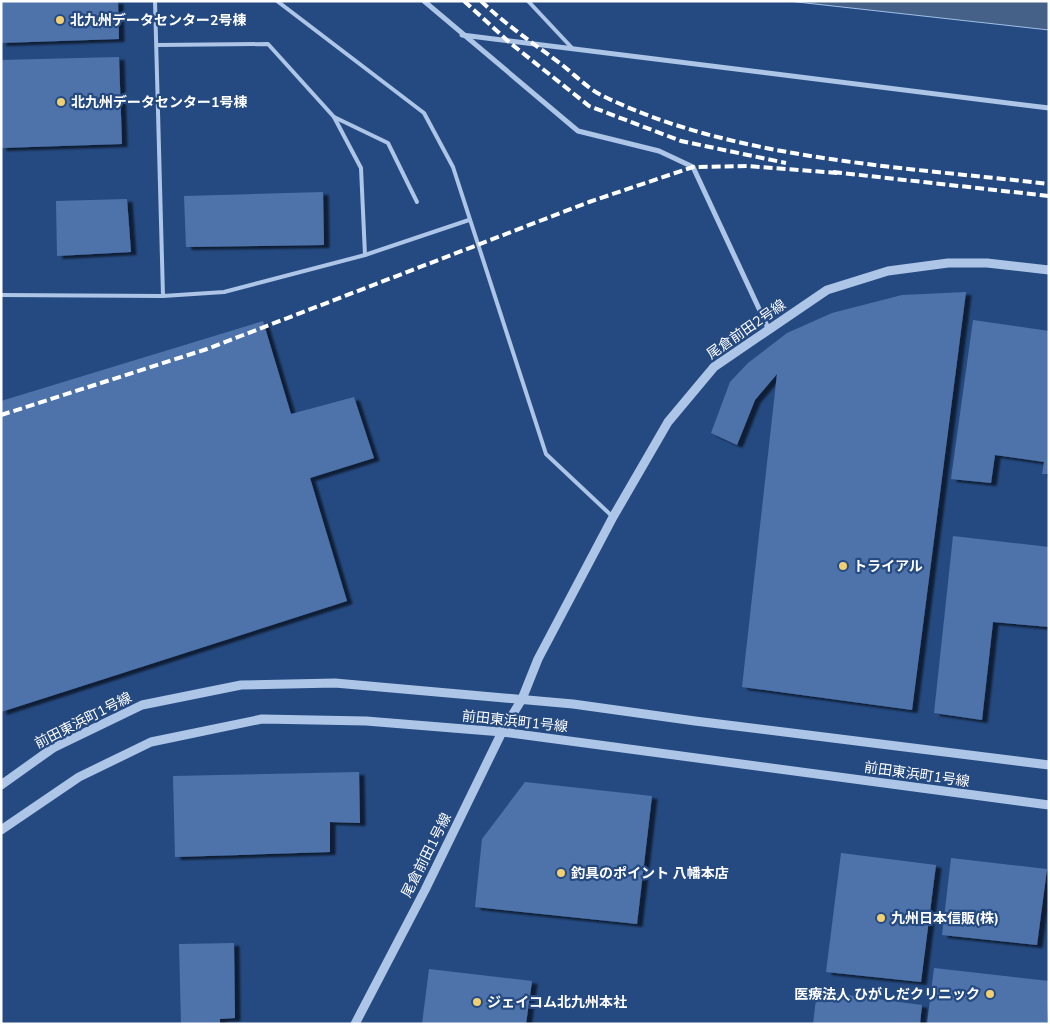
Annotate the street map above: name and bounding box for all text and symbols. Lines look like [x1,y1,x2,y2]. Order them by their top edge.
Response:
place label: 北九州データセンター2号棟 [70,11,246,30]
marker: 北九州データセンター2号棟 [54,14,66,26]
place label: 北九州データセンター1号棟 [71,93,247,112]
marker: 北九州データセンター1号棟 [55,96,67,108]
street label: 尾倉前田2号線 [703,295,790,364]
place label: トライアル [853,557,923,576]
marker: トライアル [837,560,849,572]
street label: 前田東浜町1号線 [32,688,135,753]
street label: 前田東浜町1号線 [461,706,569,737]
street label: 前田東浜町1号線 [863,758,971,791]
street label: 尾倉前田1号線 [397,810,456,901]
place label: 釣具のポイント 八幡本店 [571,864,729,883]
marker: 釣具のポイント 八幡本店 [555,867,567,879]
place label: 九州日本信販(株) [891,909,999,928]
marker: 九州日本信販(株) [875,912,887,924]
place label: 医療法人 ひがしだクリニック [794,985,980,1004]
marker: 医療法人 ひがしだクリニック [984,988,996,1000]
place label: ジェイコム北九州本社 [487,993,627,1012]
marker: ジェイコム北九州本社 [471,996,483,1008]

